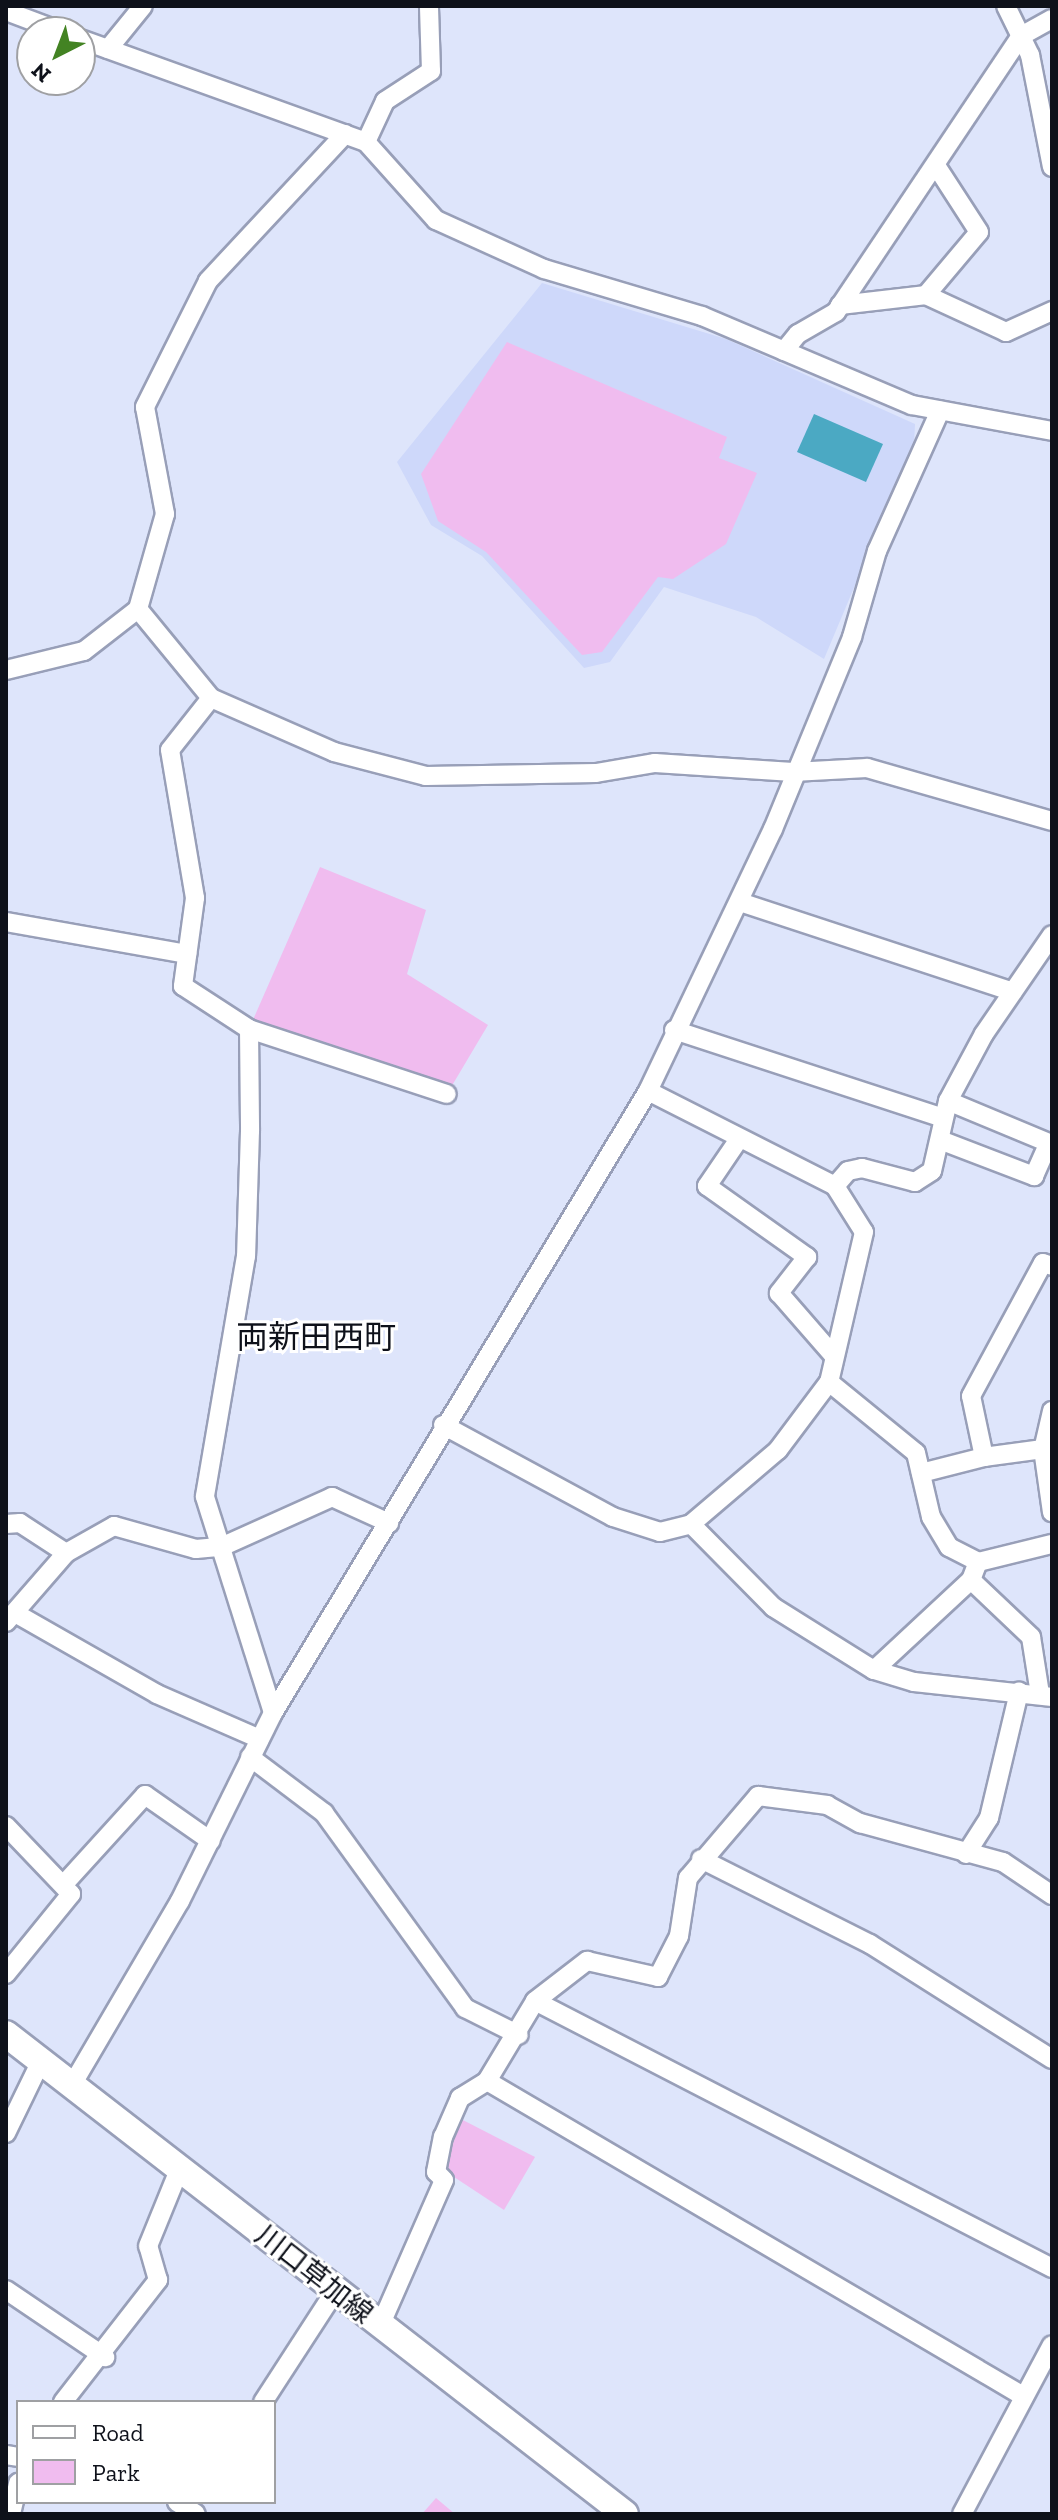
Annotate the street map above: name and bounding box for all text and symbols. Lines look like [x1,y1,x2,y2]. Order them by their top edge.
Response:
north arrow [16,16,96,96]
text: N [26,57,56,88]
district label: 両新田西町 [236,1318,396,1356]
street label: 川口草加線 [248,2219,380,2331]
legend [16,2400,276,2504]
text: Road [92,2418,144,2447]
text: Park [92,2458,140,2487]

